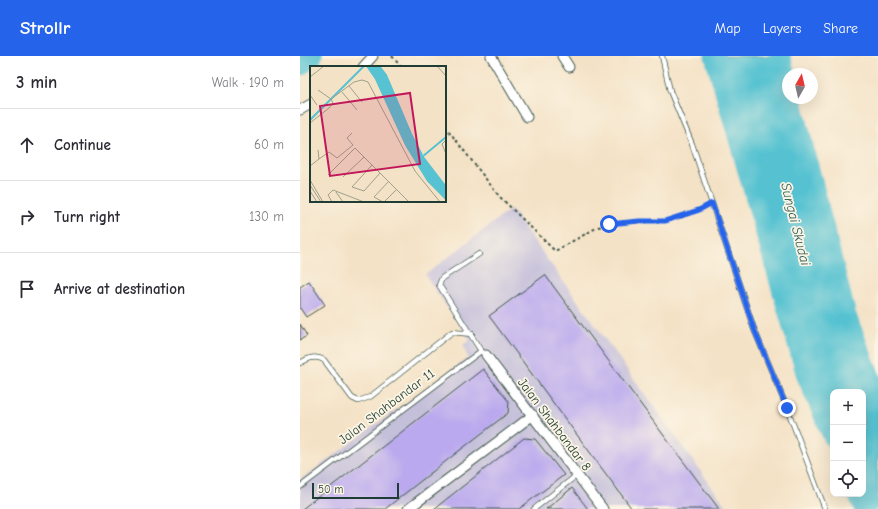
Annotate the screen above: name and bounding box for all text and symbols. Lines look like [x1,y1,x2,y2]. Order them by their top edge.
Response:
text: Strollr [20,17,70,39]
text: Map [714,20,741,37]
text: Layers [763,20,801,37]
text: Share [823,20,858,37]
inset map [310,66,446,202]
north arrow [782,68,818,104]
text: 3 min [16,73,57,92]
text: Walk · 190 m [212,75,284,90]
icon: ahead [16,134,38,156]
text: Continue [54,136,111,154]
text: 60 m [254,137,284,152]
water label: Sungai Skudai [777,181,814,268]
icon: right [16,206,38,228]
text: Turn right [54,208,120,226]
text: 130 m [249,209,284,224]
route start [600,215,618,233]
icon: arrive [16,278,38,300]
text: Arrive at destination [54,280,185,298]
street label: Jalan Shahbandar 11 [336,366,437,447]
street label: Jalan Shahbandar 8 [515,375,595,474]
map controls [830,389,866,497]
button: + [830,389,866,425]
route end [778,399,796,417]
button: − [830,425,866,461]
button: locate [830,461,866,497]
scale bar [312,481,399,500]
text: 50 m [318,483,343,496]

